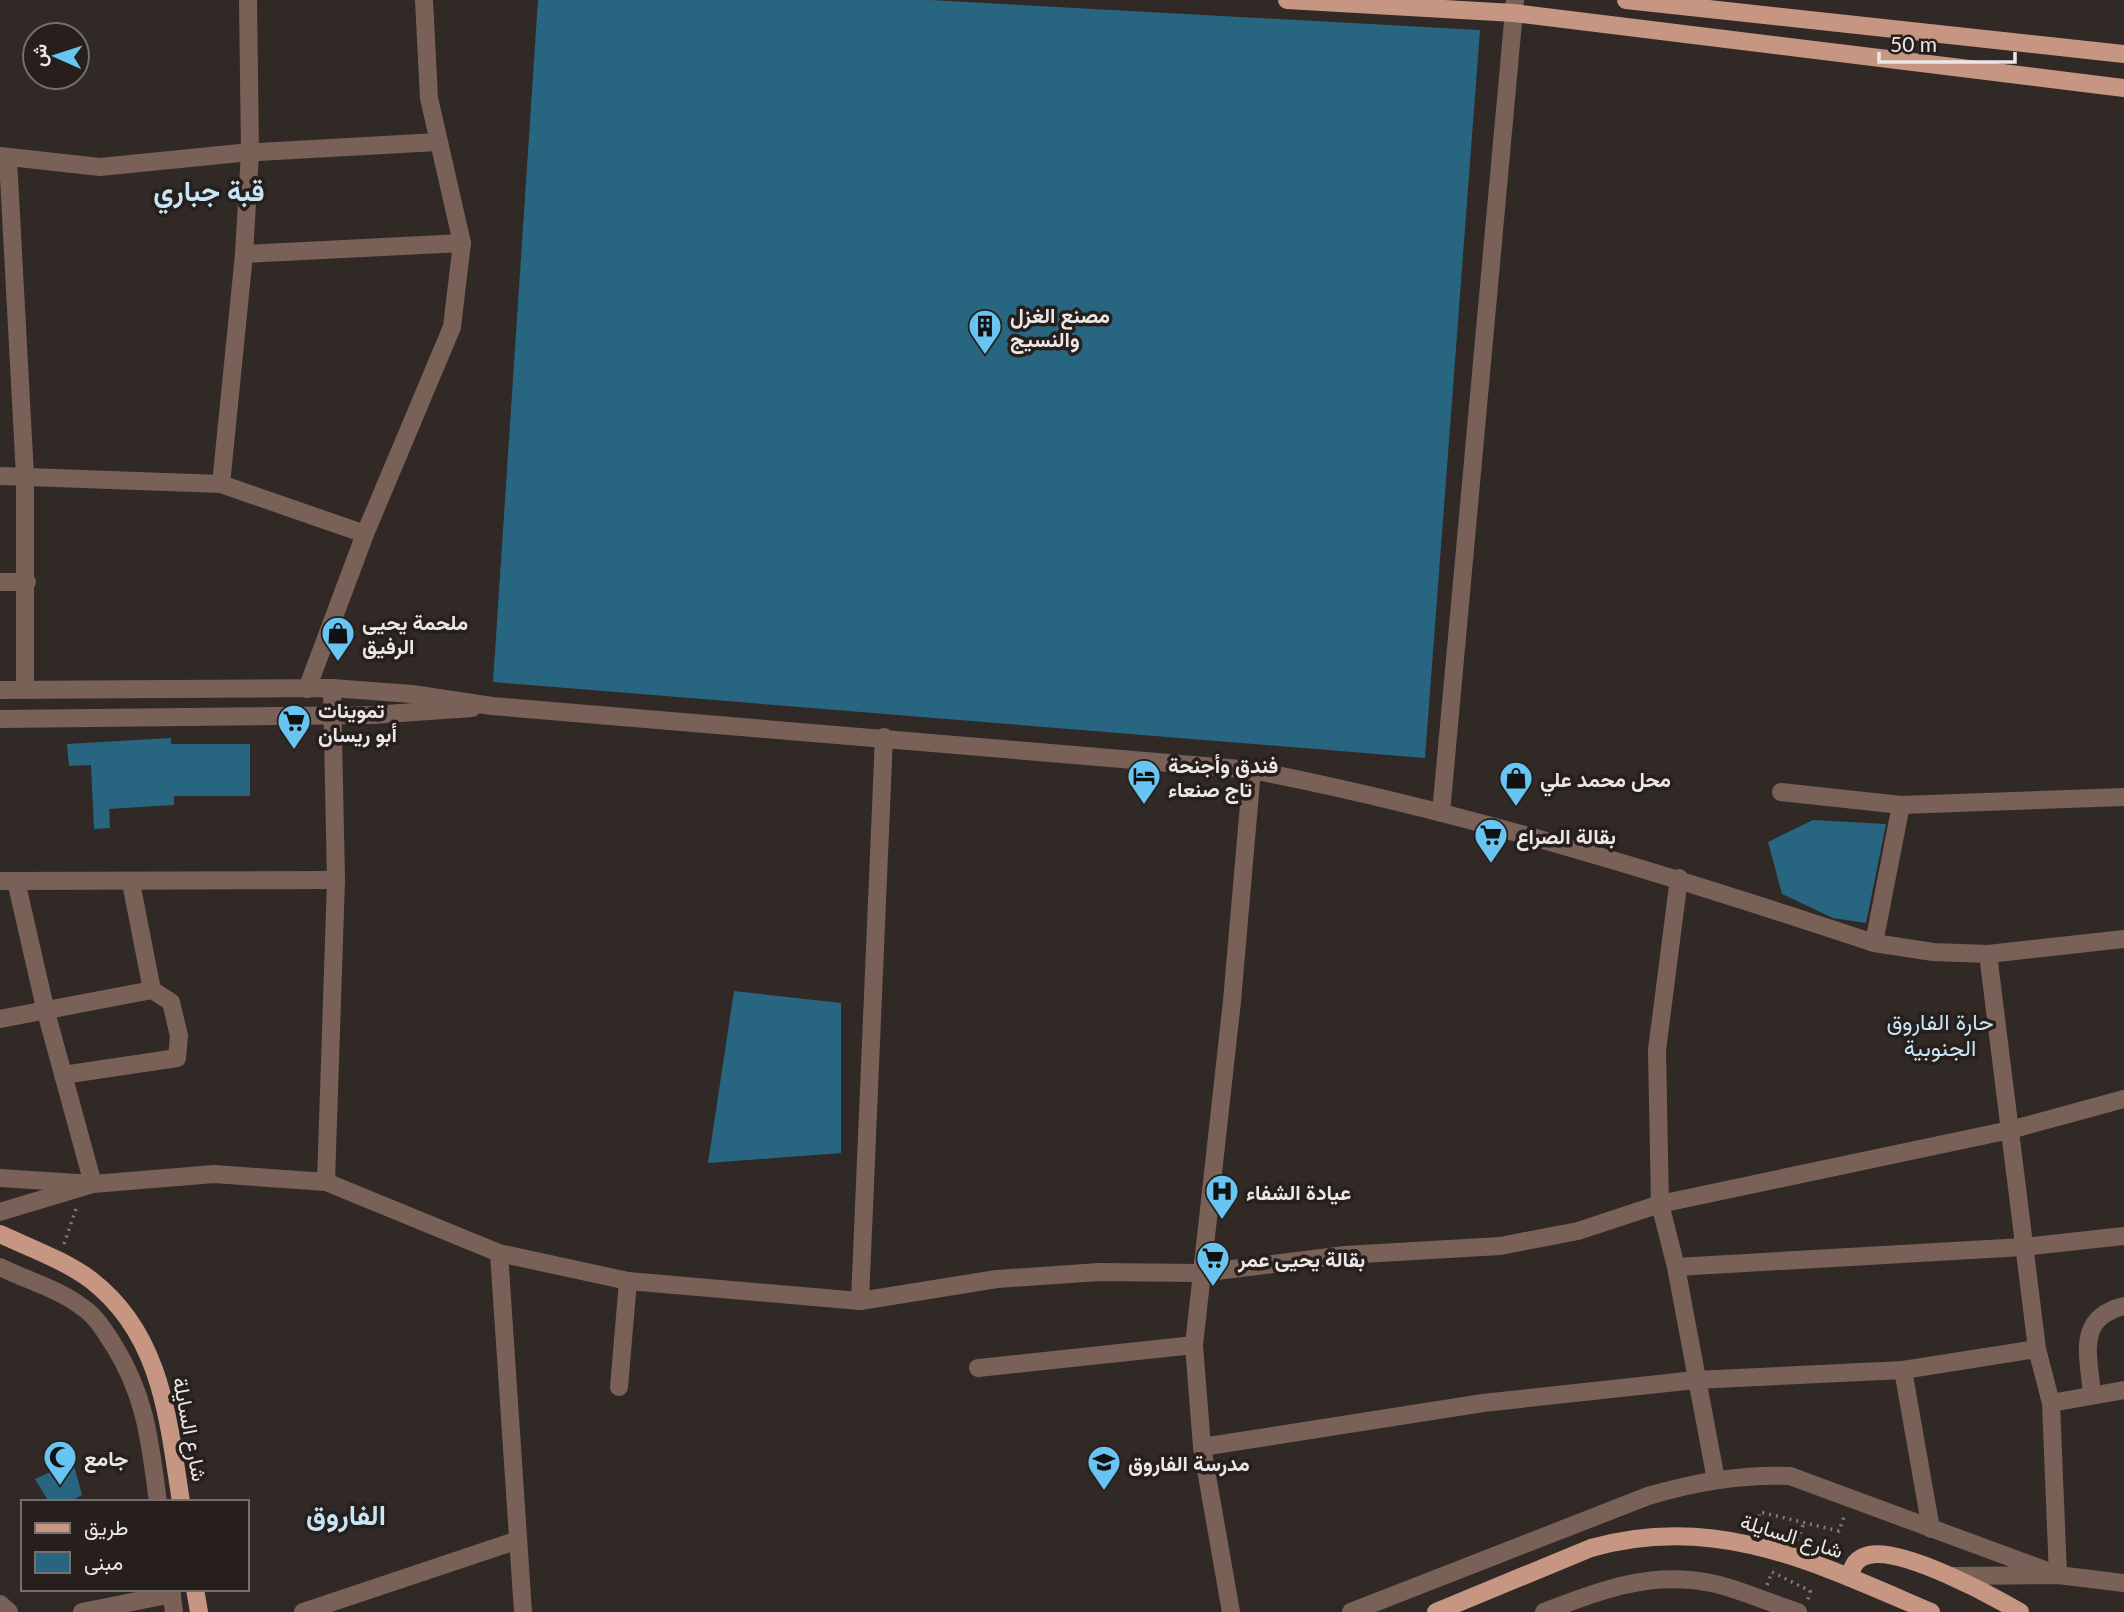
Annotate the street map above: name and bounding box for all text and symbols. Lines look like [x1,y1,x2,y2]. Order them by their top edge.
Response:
north arrow [21,21,91,91]
scale bar [1879,21,2016,65]
text: 50 m [1890,31,1937,56]
text: ش [26,43,52,67]
district label: قبة جباري [153,173,265,215]
place label: مصنع الغزل والنسيج [1010,302,1110,354]
building icon: مصنع الغزل والنسيج [966,307,1004,356]
place label: ملحمة يحيى الرفيق [362,609,468,660]
shop icon: ملحمة يحيى الرفيق [319,614,357,663]
place label: تموينات أبو ريسان [318,697,397,748]
supermarket icon: تموينات أبو ريسان [275,702,313,751]
place label: فندق وأجنحة تاج صنعاء [1168,752,1278,804]
hotel icon: فندق وأجنحة تاج صنعاء [1125,757,1163,806]
shop icon: محل محمد علي [1497,759,1535,808]
place label: محل محمد علي [1540,766,1671,797]
supermarket icon: بقالة الصراع [1472,816,1510,865]
place label: بقالة الصراع [1516,823,1616,851]
district label: حارة الفاروق الجنوبية [1886,1007,1994,1063]
hospital icon: عيادة الشفاء [1203,1172,1241,1221]
place label: عيادة الشفاء [1246,1179,1351,1205]
supermarket icon: بقالة يحيى عمر [1194,1239,1232,1288]
place label: بقالة يحيى عمر [1237,1246,1365,1273]
street label: شارع السايلة [166,1375,213,1484]
mosque icon: جامع [41,1438,79,1487]
school or university icon: مدرسة الفاروق [1085,1443,1123,1492]
place label: جامع [84,1445,128,1473]
place label: مدرسة الفاروق [1128,1450,1250,1477]
district label: الفاروق [306,1497,386,1533]
legend [21,1500,248,1591]
street label: شارع السايلة [1737,1508,1846,1565]
text: طريق [84,1514,129,1541]
text: مبنى [84,1549,123,1575]

